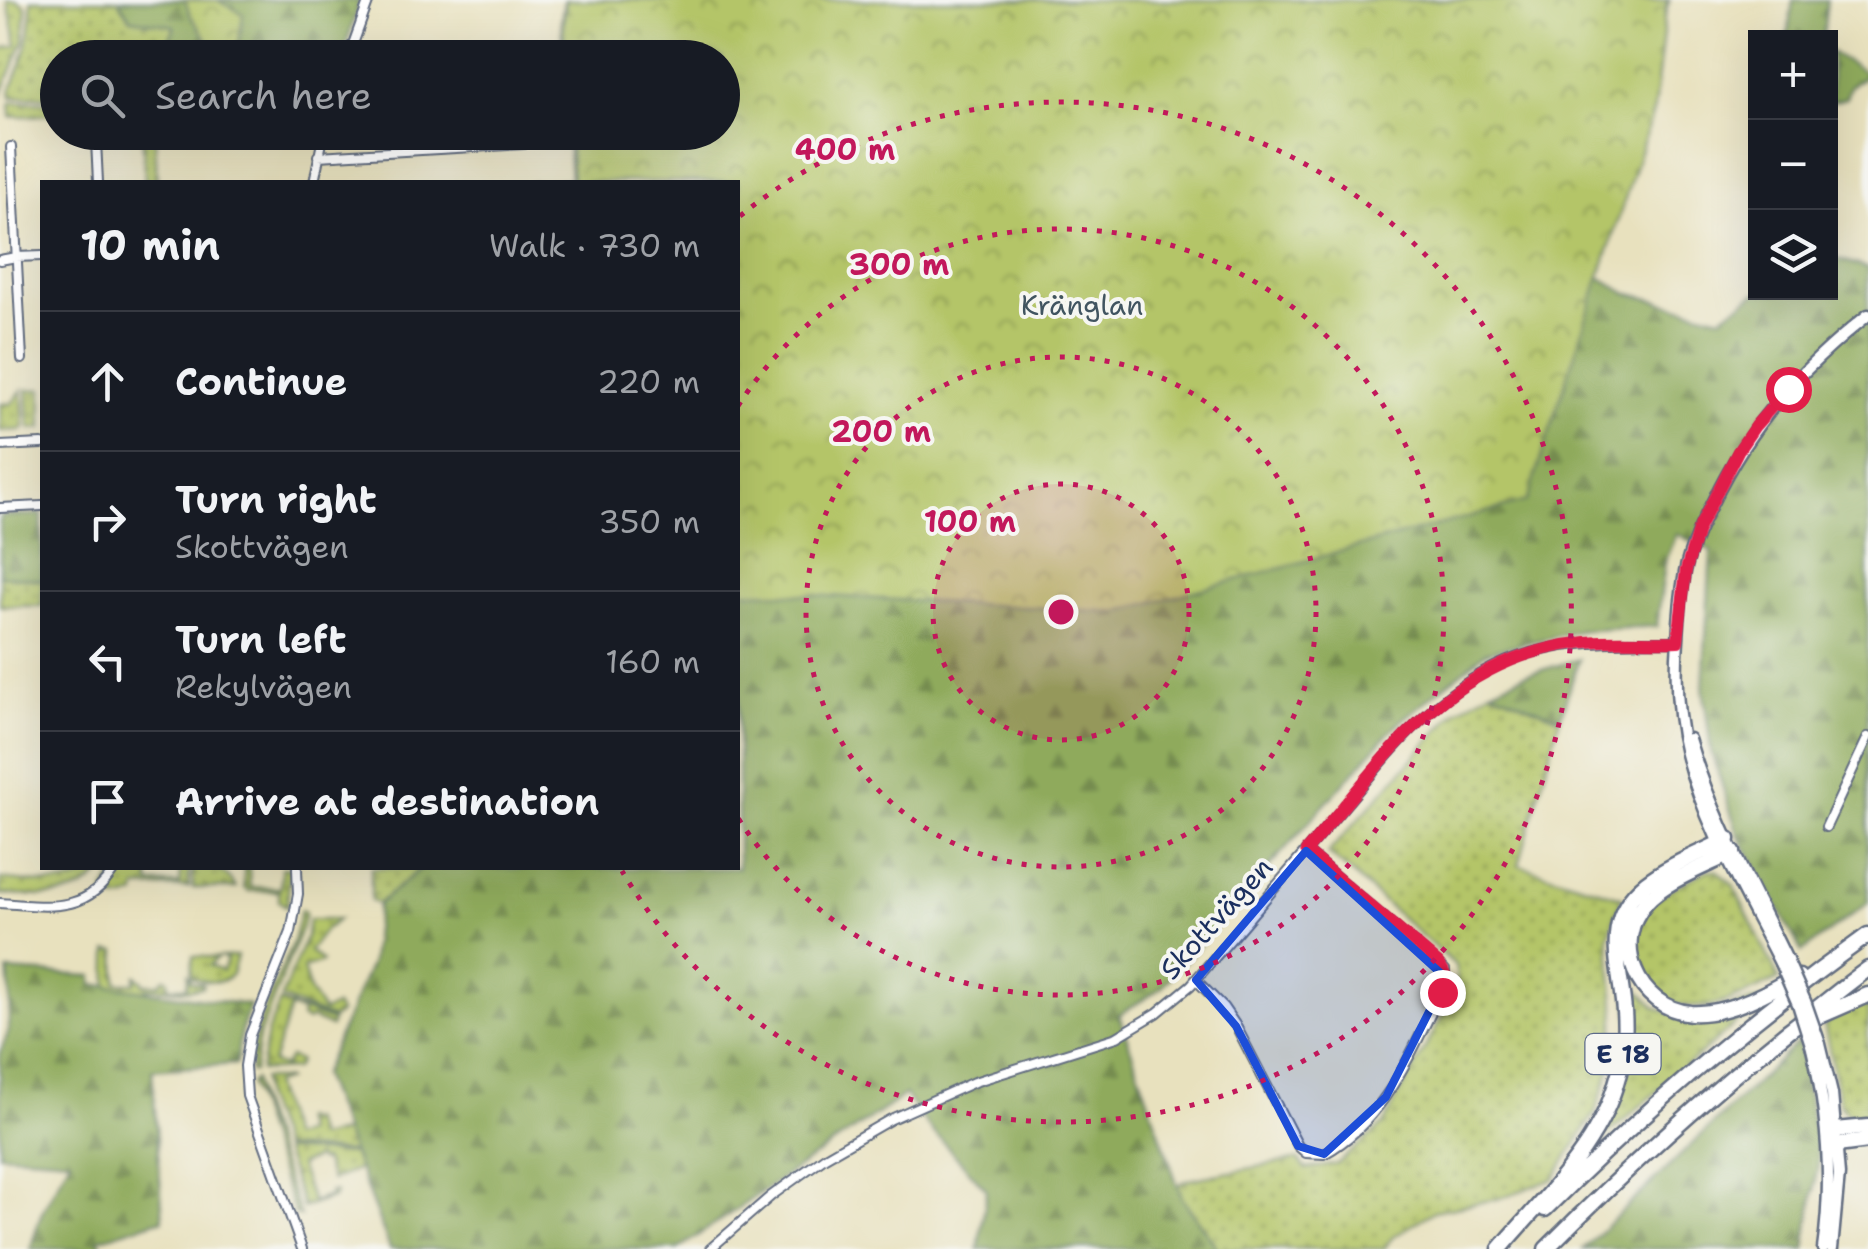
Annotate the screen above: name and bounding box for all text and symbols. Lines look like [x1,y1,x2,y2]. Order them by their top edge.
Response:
map controls [1748,30,1838,300]
button: + [1748,30,1838,120]
search box [40,40,740,150]
icon: search [75,68,130,123]
text: Search here [155,70,372,121]
button: − [1748,120,1838,210]
text: 400 m [795,129,895,170]
button: layers [1748,210,1838,300]
text: 10 min [80,217,220,273]
text: Walk · 730 m [489,224,700,267]
text: 300 m [849,244,949,285]
park label: Kränglan [1021,286,1143,324]
icon: ahead [80,354,135,409]
text: Continue [175,356,347,407]
text: 220 m [597,360,700,403]
route start [1766,367,1812,413]
text: 200 m [831,411,931,452]
text: Turn right [175,474,377,525]
icon: right [80,494,135,549]
text: 350 m [598,500,700,543]
text: 100 m [924,501,1016,542]
text: Skottvägen [175,525,349,568]
centre of rings [1043,594,1079,630]
text: Turn left [175,614,347,665]
icon: left [80,634,135,689]
text: 160 m [605,640,700,683]
text: Rekylvägen [175,665,352,708]
icon: arrive [80,774,135,829]
text: Arrive at destination [175,776,599,827]
street label: Skottvägen [1151,849,1281,987]
route end [1420,970,1466,1016]
road number: E 18 [1586,1034,1660,1074]

